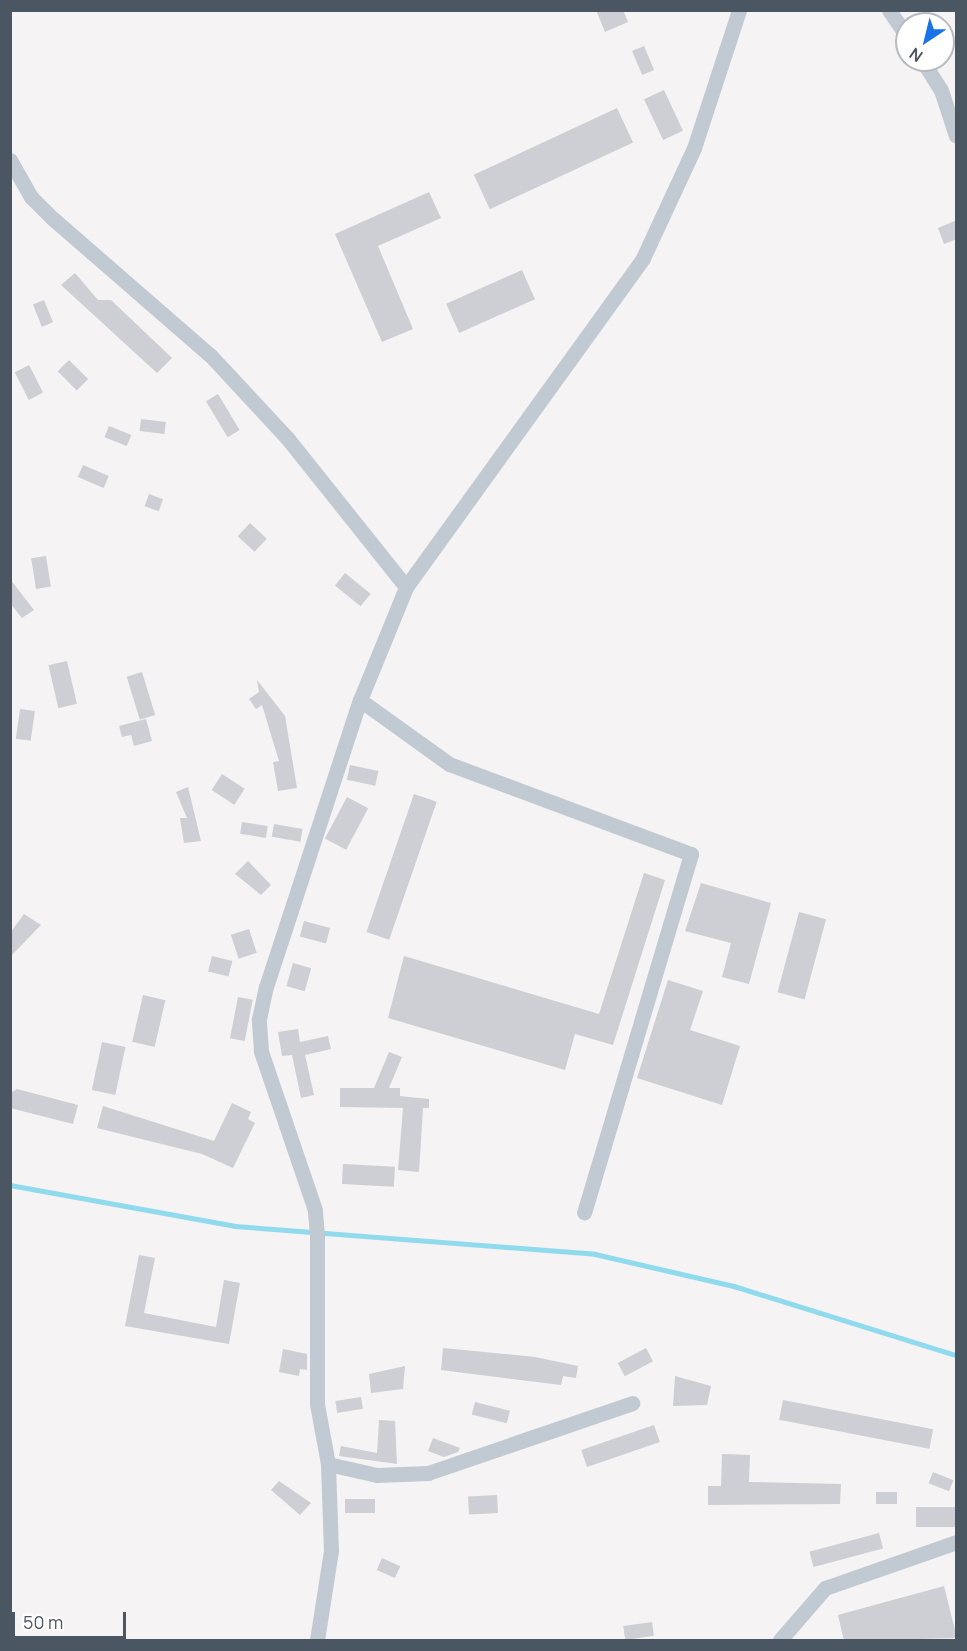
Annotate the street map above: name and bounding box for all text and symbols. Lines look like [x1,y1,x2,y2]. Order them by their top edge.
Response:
north arrow [895,12,955,72]
text: N [905,43,927,67]
scale bar [15,1600,129,1638]
text: 50 m [23,1610,63,1634]

